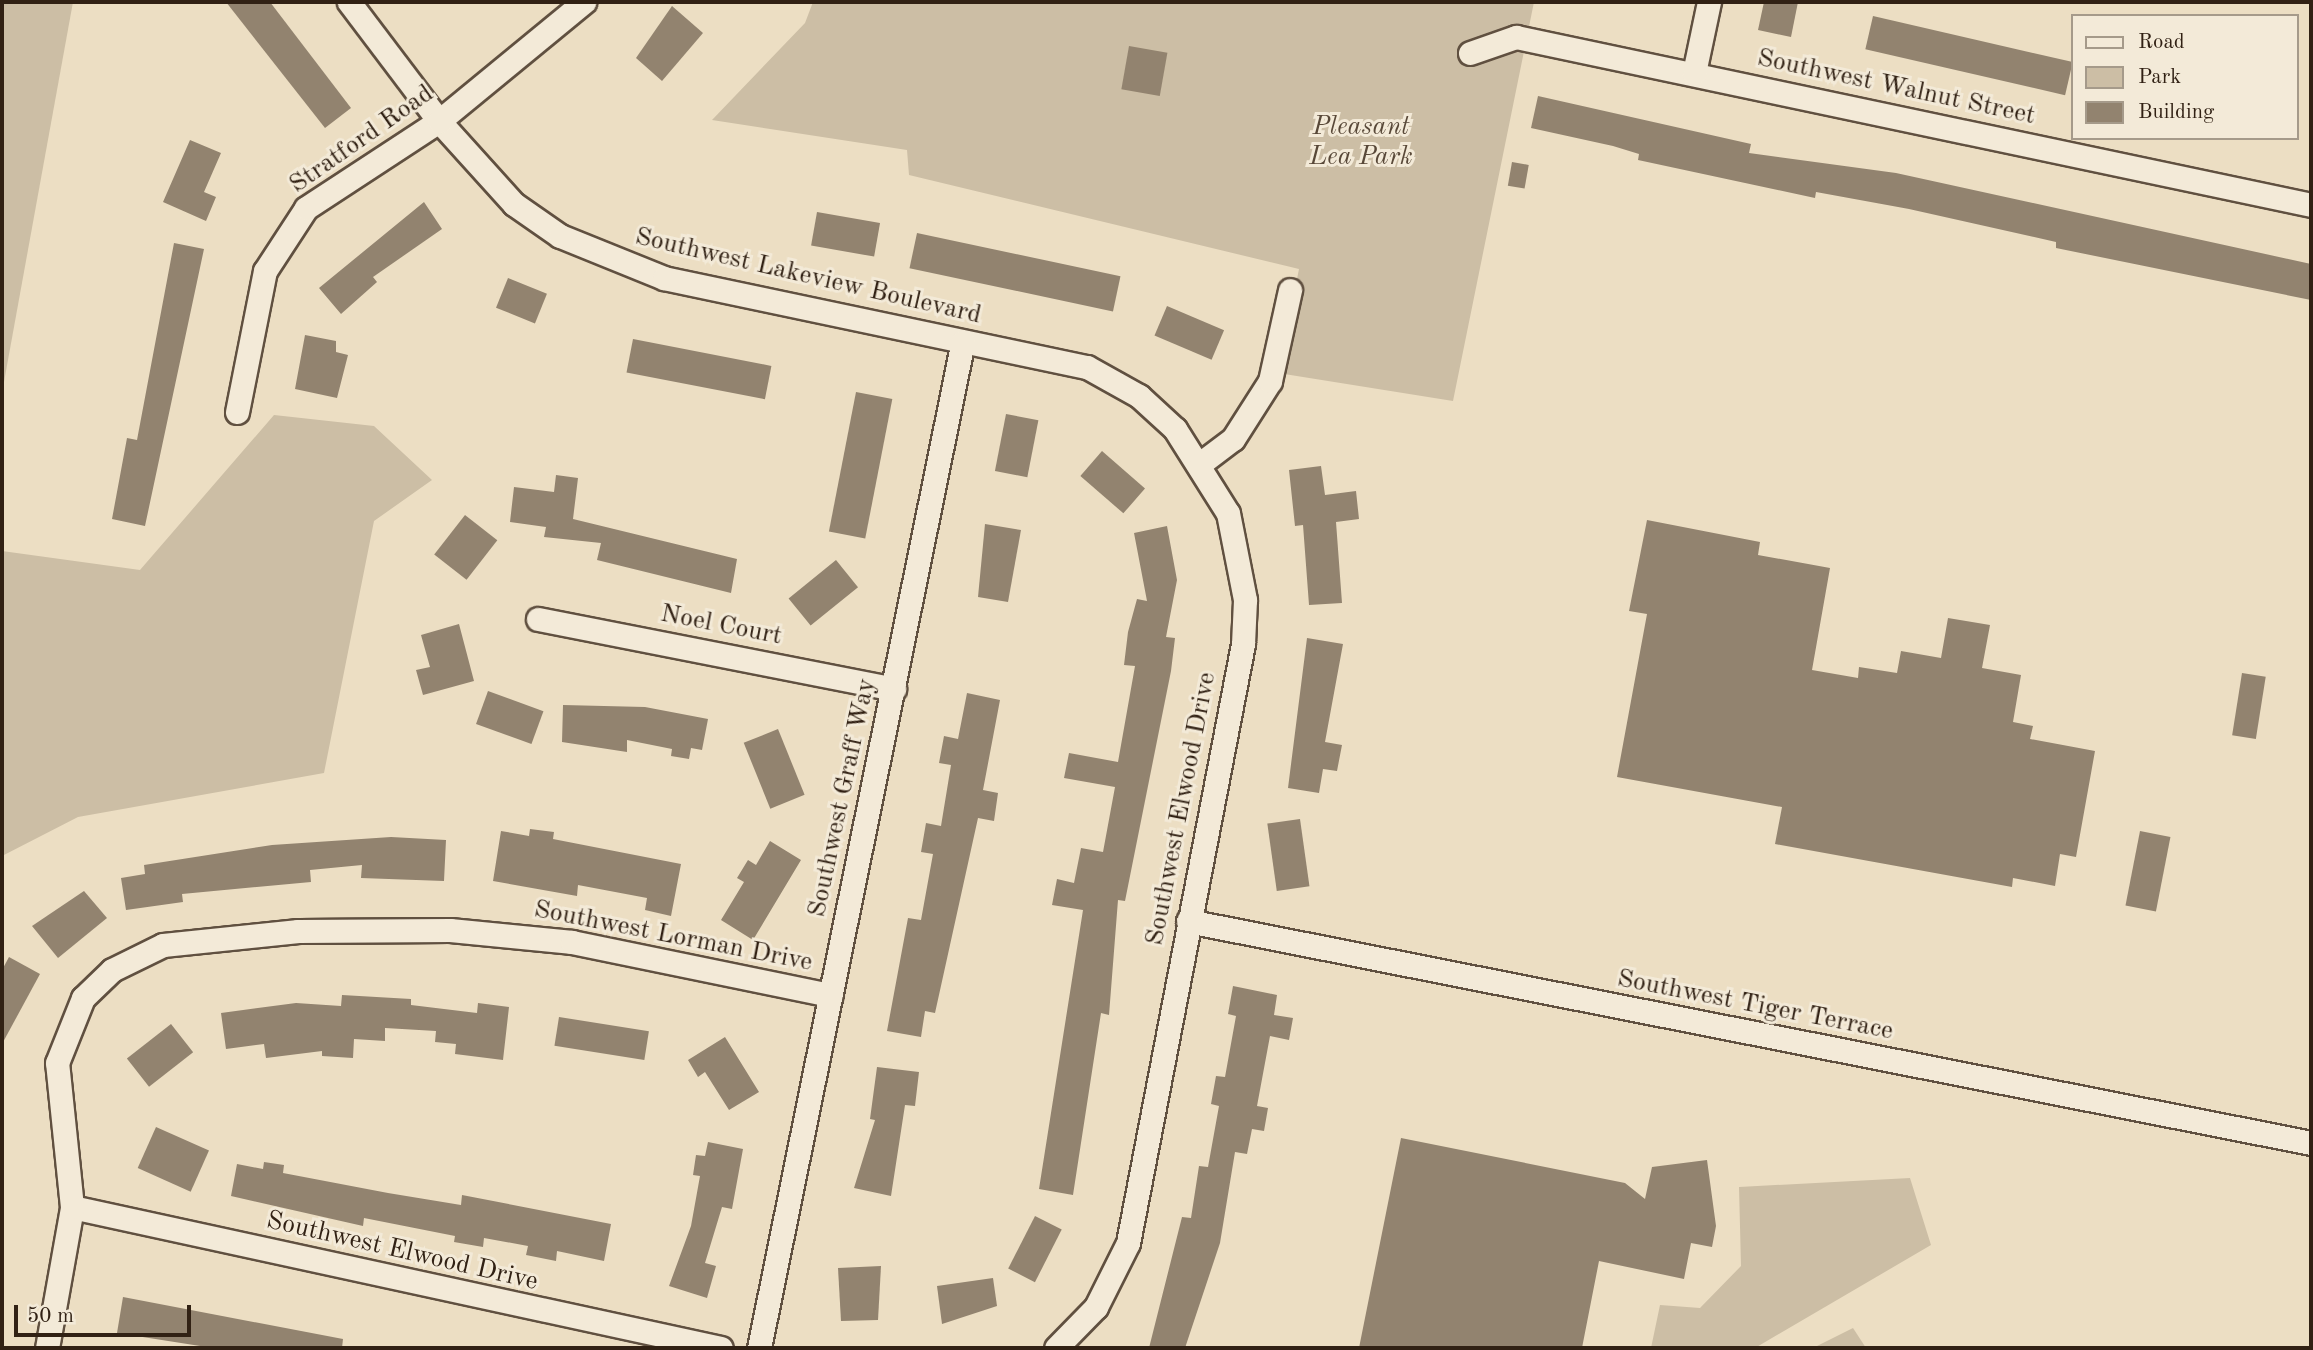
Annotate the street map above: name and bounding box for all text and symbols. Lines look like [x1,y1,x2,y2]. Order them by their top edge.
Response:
legend [2072,14,2299,140]
text: Road [2138,32,2185,53]
street label: Southwest Walnut Street [1754,43,2038,133]
text: Park [2138,67,2181,88]
street label: Stratford Road [284,79,440,201]
text: Building [2138,102,2214,123]
park label: Pleasant Lea Park [1309,112,1413,174]
street label: Southwest Lakeview Boulevard [632,222,984,332]
street label: Noel Court [658,599,784,653]
street label: Southwest Elwood Drive [1140,670,1224,948]
street label: Southwest Graff Way [802,676,884,920]
street label: Southwest Lorman Drive [531,895,815,979]
street label: Southwest Tiger Terrace [1614,964,1896,1048]
street label: Southwest Elwood Drive [263,1206,541,1298]
scale bar [18,1290,194,1334]
text: 50 m [27,1306,74,1327]

